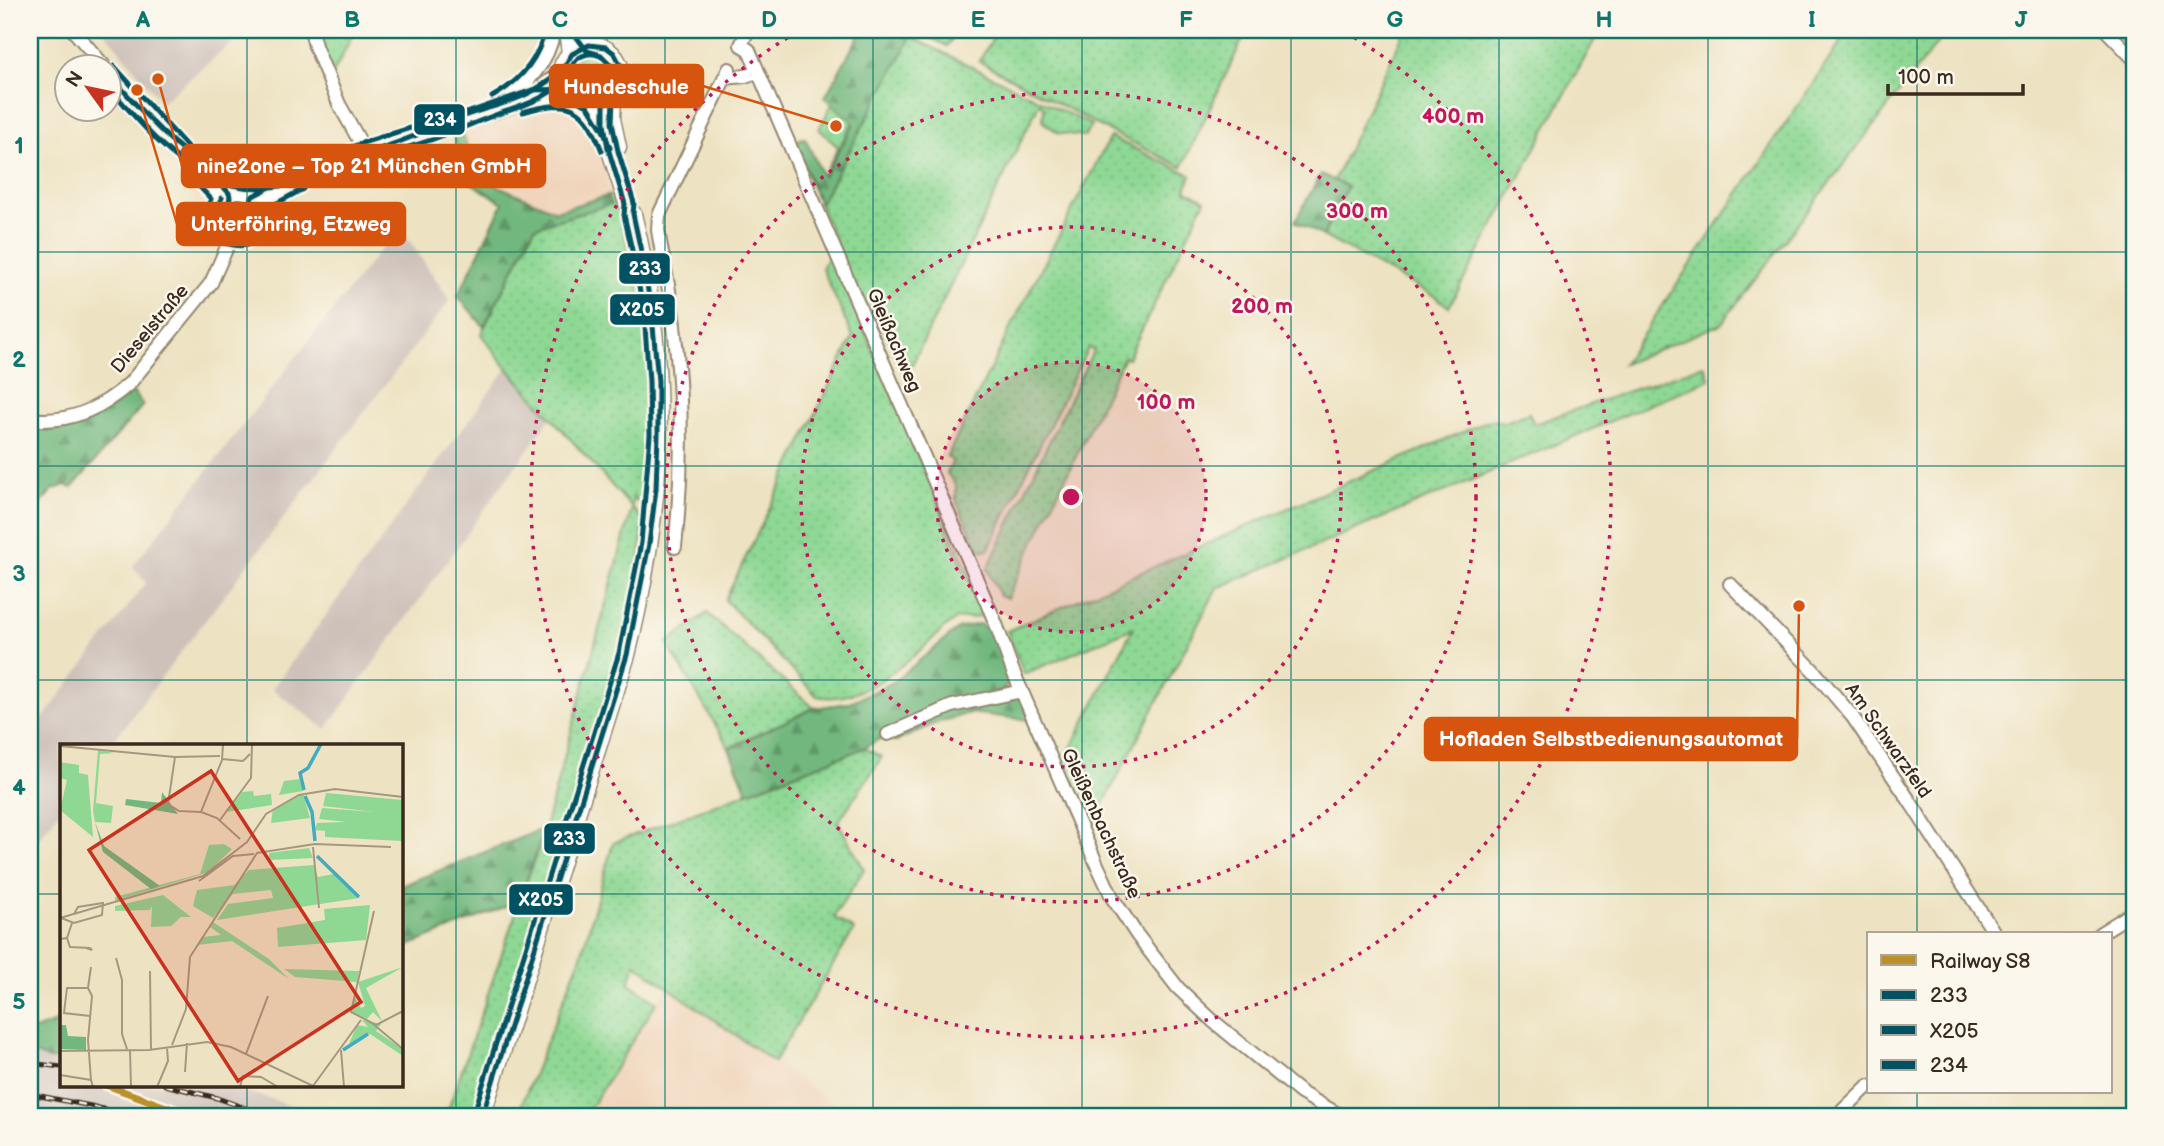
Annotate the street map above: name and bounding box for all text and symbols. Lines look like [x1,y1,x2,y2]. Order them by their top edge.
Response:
text: A [135,6,151,34]
text: B [344,6,360,34]
text: C [552,6,568,34]
text: D [761,6,777,34]
text: E [971,6,986,34]
text: F [1179,6,1193,34]
text: G [1387,6,1404,34]
text: H [1595,6,1613,34]
text: I [1808,6,1816,34]
text: J [2015,6,2028,34]
north arrow [52,52,122,122]
scale bar [1888,52,2022,96]
callout: Hundeschule [550,65,703,107]
text: 100 m [1898,65,1954,90]
text: N [61,67,89,92]
text: Hundeschule [563,75,689,100]
line badge: 234 [413,103,466,136]
text: 400 m [1422,104,1484,129]
text: 234 [423,109,457,132]
text: 1 [14,132,24,160]
callout: nine2one – Top 21 München GmbH [182,145,545,187]
text: nine2one – Top 21 München GmbH [197,154,531,179]
text: 300 m [1326,199,1388,224]
callout: Unterföhring, Etzweg [177,203,405,245]
text: Unterföhring, Etzweg [191,212,391,237]
line badge: 233 [618,252,671,285]
text: 233 [628,258,662,281]
street label: Dieselstraße [106,280,194,378]
street label: Gleißachweg [861,285,926,396]
line badge: X205 [609,293,676,326]
text: 200 m [1231,294,1293,319]
text: X205 [619,299,665,322]
text: 2 [12,346,26,374]
text: 100 m [1137,390,1195,415]
centre of rings [1059,485,1083,509]
text: 3 [12,560,26,588]
street label: Am Schwarzfeld [1840,679,1936,803]
callout: Hofladen Selbstbedienungsautomat [1425,718,1797,760]
text: Hofladen Selbstbedienungsautomat [1439,727,1783,752]
inset map [60,744,402,1086]
street label: Gleißenbachstraße [1056,745,1146,902]
text: 4 [12,774,26,802]
line badge: 233 [543,822,596,855]
text: 233 [552,828,586,851]
line badge: X205 [508,883,574,916]
text: X205 [518,889,564,912]
legend [1867,932,2112,1094]
text: Railway S8 [1930,949,2031,974]
text: 233 [1930,983,1968,1008]
text: 5 [12,988,26,1016]
text: X205 [1929,1019,1979,1044]
text: 234 [1930,1053,1968,1078]

